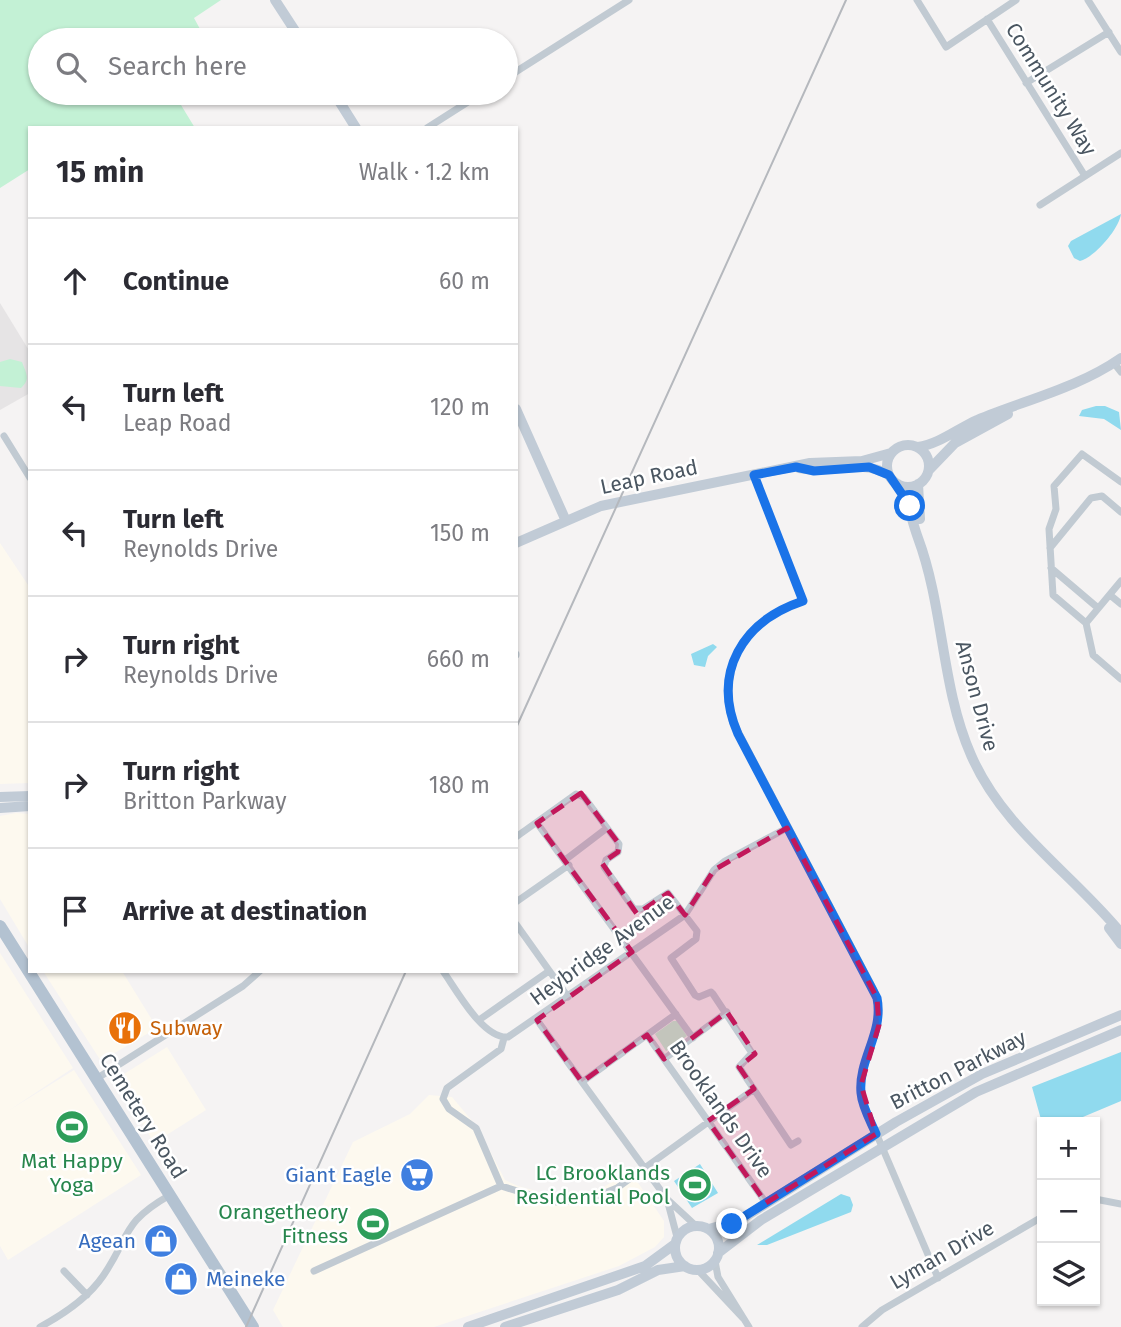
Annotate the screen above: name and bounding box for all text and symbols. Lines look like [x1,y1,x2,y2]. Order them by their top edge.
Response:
street label: Community Way [1000,18,1103,161]
search box [28,28,518,105]
icon: search [52,48,90,86]
text: Search here [108,51,247,82]
text: 15 min [56,154,144,190]
text: Walk · 1.2 km [359,158,490,186]
icon: ahead [56,262,94,300]
text: Continue [123,266,229,297]
text: 60 m [439,267,490,295]
text: Turn left [123,378,224,409]
icon: left [56,388,94,426]
text: 120 m [430,393,490,421]
text: Leap Road [123,409,232,437]
street label: Leap Road [598,454,700,500]
route start [894,490,925,521]
text: Turn left [123,504,224,535]
icon: left [56,514,94,552]
text: 150 m [430,519,490,547]
text: Reynolds Drive [123,535,278,563]
text: Turn right [123,630,240,661]
street label: Anson Drive [950,638,1004,754]
icon: right [56,640,94,678]
text: 660 m [427,645,490,673]
text: Reynolds Drive [123,661,278,689]
text: Turn right [123,756,240,787]
icon: right [56,766,94,804]
text: 180 m [429,771,490,799]
text: Britton Parkway [123,787,287,815]
street label: Heybridge Avenue [525,889,679,1011]
icon: arrive [56,892,94,930]
text: Arrive at destination [123,896,367,927]
restaurant icon: Subway [106,1009,144,1047]
place label: Subway [150,1015,223,1041]
street label: Britton Parkway [886,1024,1031,1115]
street label: Brooklands Drive [664,1035,778,1183]
street label: Cemetery Road [94,1048,192,1184]
sports icon: Mat Happy Yoga [53,1108,91,1146]
map controls [1037,1117,1100,1306]
button: + [1037,1117,1100,1180]
place label: Mat Happy Yoga [21,1148,124,1198]
supermarket icon: Giant Eagle [398,1156,436,1194]
place label: LC Brooklands Residential Pool [515,1160,670,1210]
place label: Giant Eagle [285,1162,392,1188]
sports icon: LC Brooklands Residential Pool [676,1166,714,1204]
button: − [1037,1180,1100,1243]
place label: Orangetheory Fitness [218,1199,349,1249]
sports icon: Orangetheory Fitness [354,1205,392,1243]
route end [716,1208,747,1239]
street label: Lyman Drive [885,1215,999,1295]
shop icon: Agean [142,1222,180,1260]
place label: Agean [78,1228,136,1254]
button: layers [1037,1243,1100,1306]
shop icon: Meineke [162,1260,200,1298]
place label: Meineke [206,1266,285,1292]

